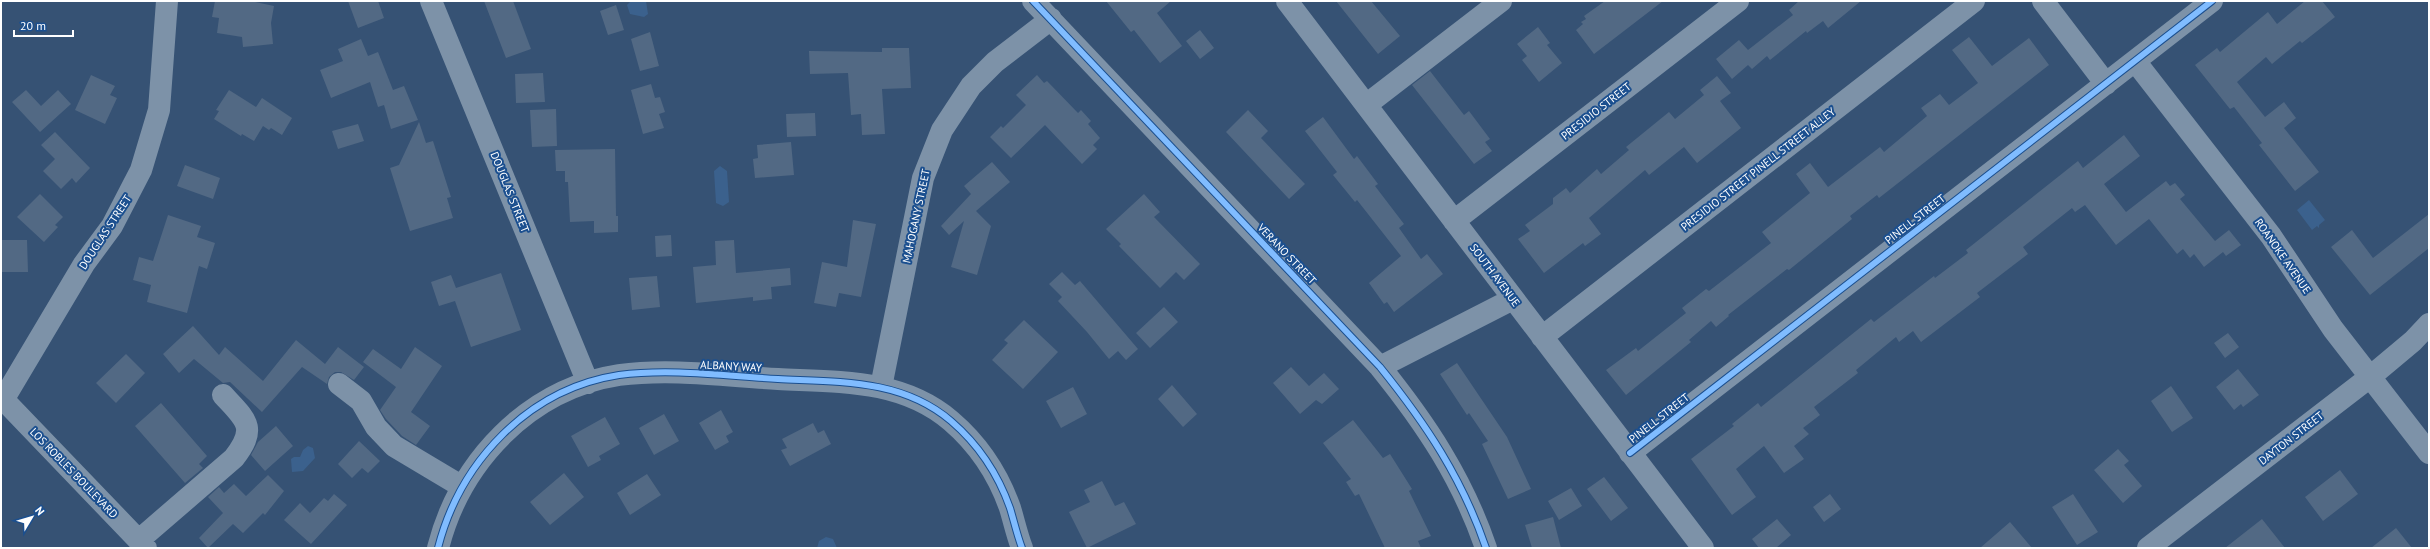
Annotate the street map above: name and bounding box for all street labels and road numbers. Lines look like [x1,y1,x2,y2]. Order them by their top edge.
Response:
street label: PRESIDIO STREET [1558,79,1634,143]
street label: PRESIDIO STREET PINELL STREET ALLEY [1678,104,1839,234]
street label: DOUGLAS STREET [487,150,533,234]
street label: MAHOGANY STREET [899,168,933,264]
street label: PINELL STREET [1882,191,1948,247]
street label: DOUGLAS STREET [76,192,134,272]
street label: ROANOKE AVENUE [2252,216,2314,296]
street label: VERANO STREET [1254,220,1320,287]
street label: SOUTH AVENUE [1467,241,1523,309]
street label: ALBANY WAY [700,357,763,375]
street label: PINELL STREET [1626,390,1692,446]
street label: DAYTON STREET [2256,408,2326,468]
street label: LOS ROBLES BOULEVARD [27,425,121,521]

